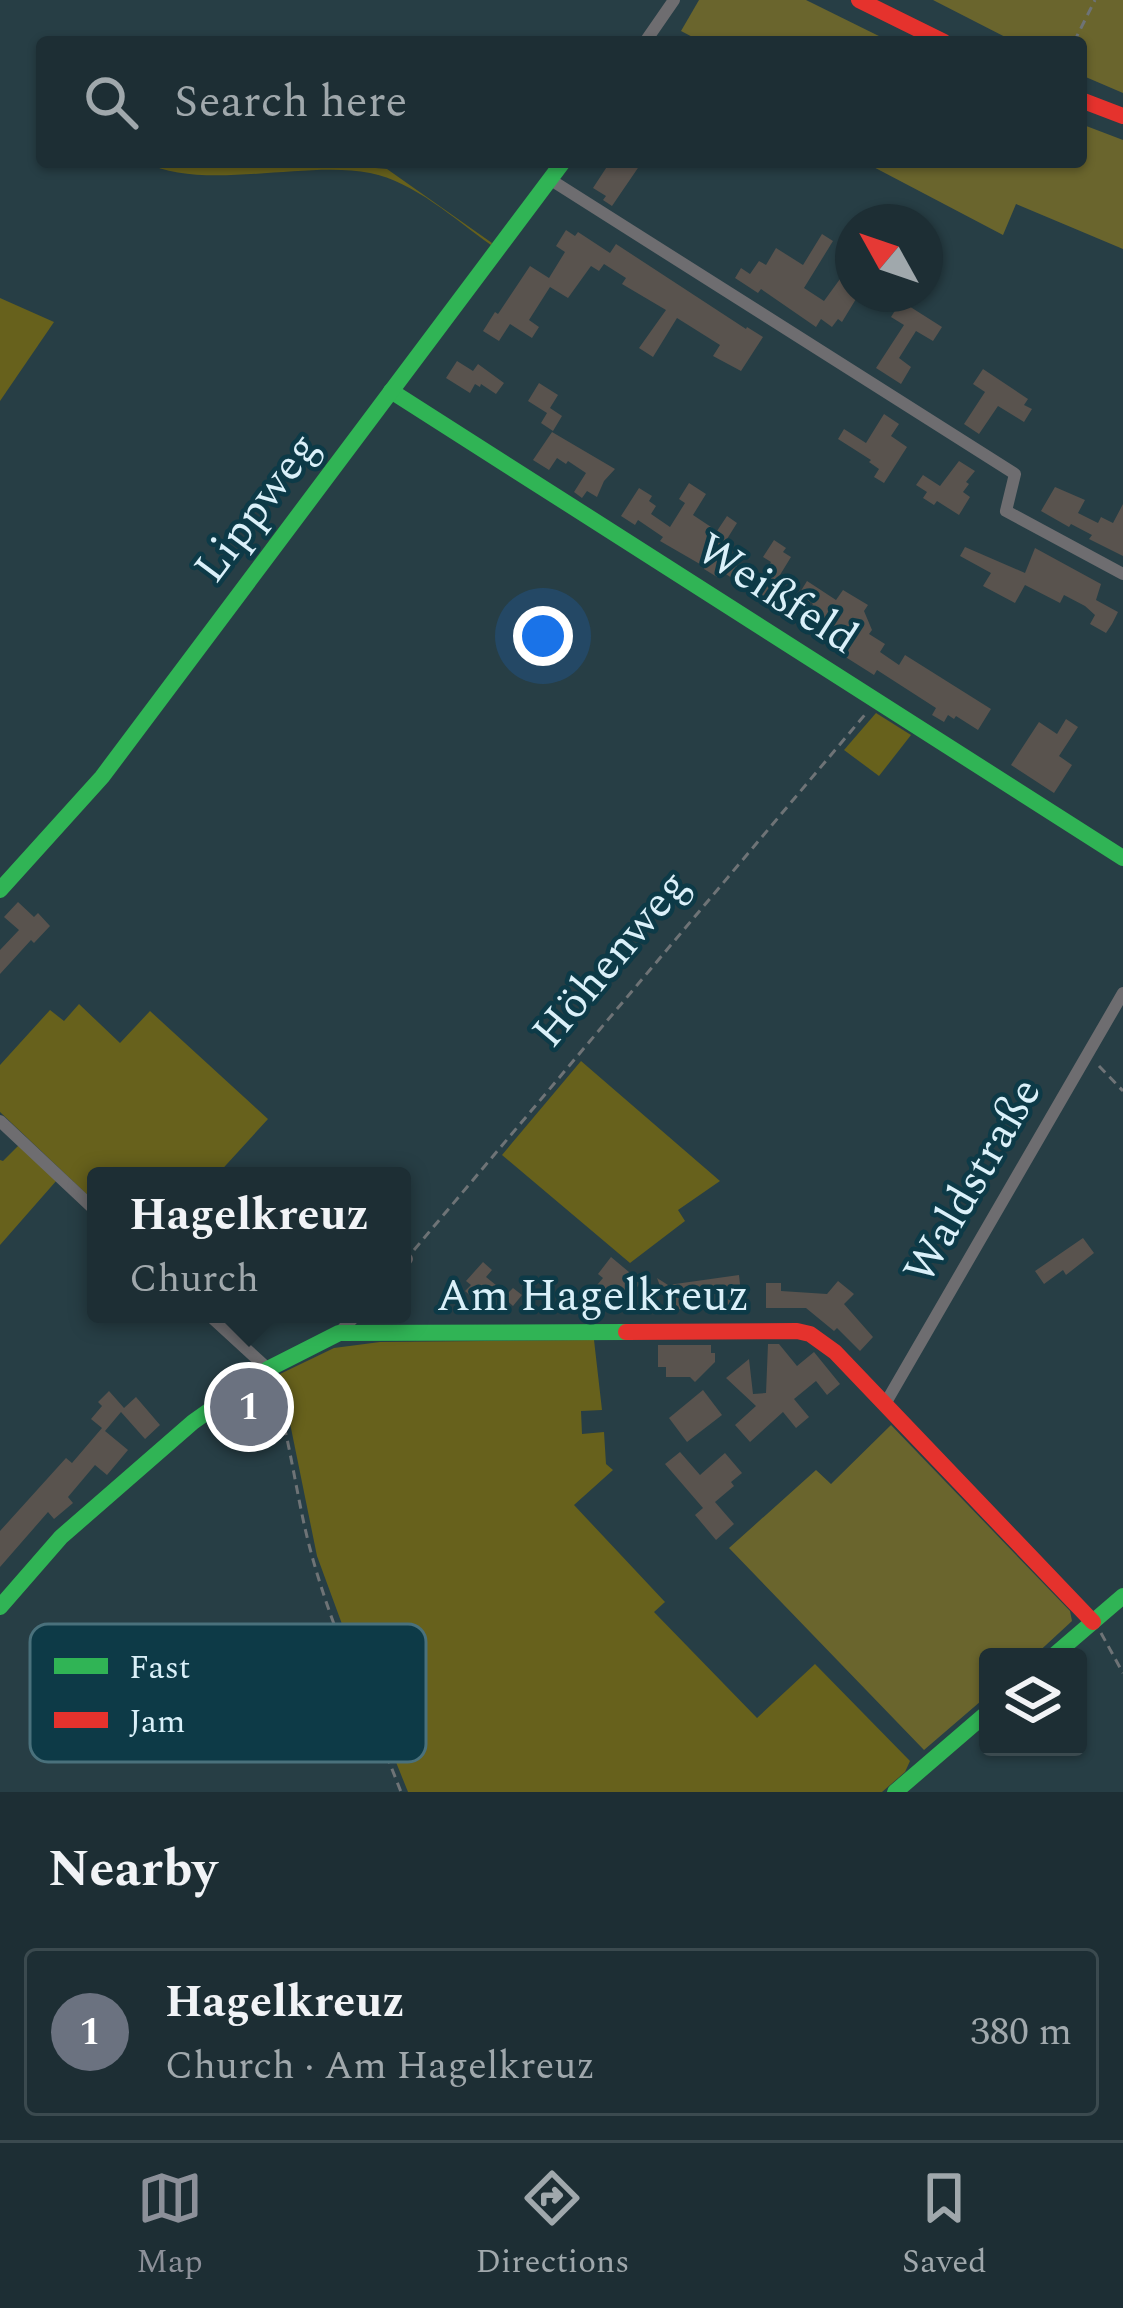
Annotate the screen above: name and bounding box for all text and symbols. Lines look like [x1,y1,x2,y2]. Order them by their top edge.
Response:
search box [36,36,1087,168]
text: Search here [174,68,407,137]
icon: search [78,69,144,135]
north arrow [835,204,943,312]
street label: Lippweg [177,418,337,598]
street label: Weißfeld [682,516,872,672]
your location [513,606,573,666]
street label: Höhenweg [516,855,706,1063]
street label: Waldstraße [886,1065,1060,1297]
popup [87,1167,411,1323]
text: Hagelkreuz [129,1181,369,1250]
text: Church [129,1250,259,1309]
street label: Am Hagelkreuz [437,1262,749,1331]
pin: 1 [210,1362,288,1452]
legend [30,1624,426,1762]
text: Fast [129,1643,190,1693]
map controls [979,1648,1087,1756]
button: layers [979,1648,1087,1756]
text: Jam [129,1697,185,1747]
text: Nearby [48,1831,217,1909]
text: Hagelkreuz [165,1968,405,2037]
text: 1 [79,2003,101,2062]
text: 380 m [970,2003,1072,2062]
text: Church · Am Hagelkreuz [165,2037,595,2096]
tab: Map [136,2165,203,2287]
tab: Directions [475,2165,629,2287]
tab: Saved [902,2165,987,2287]

